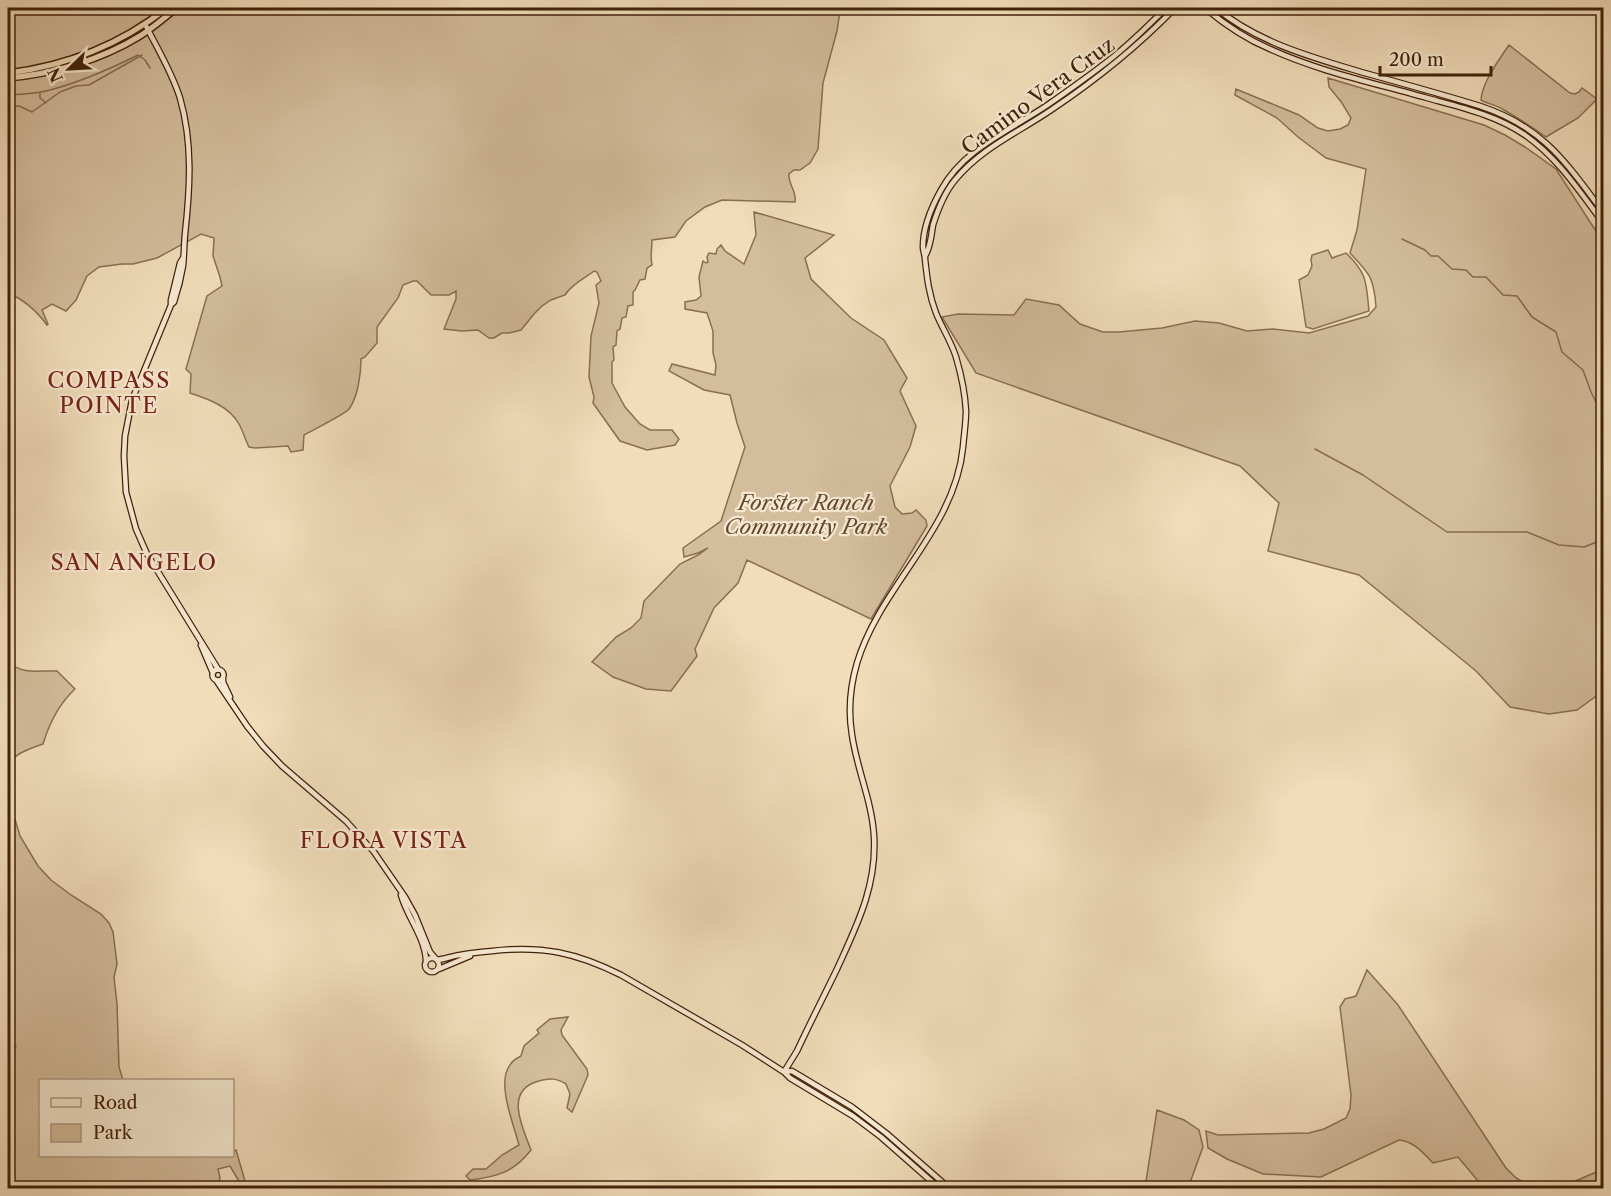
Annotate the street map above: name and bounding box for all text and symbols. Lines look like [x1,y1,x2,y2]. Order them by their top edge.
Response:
street label: Camino Vera Cruz [956,32,1119,160]
north arrow [39,39,99,99]
scale bar [1380,39,1491,77]
text: 200 m [1389,49,1444,71]
text: N [43,65,67,86]
district label: COMPASS POINTE [47,367,171,419]
park label: Forster Ranch Community Park [725,490,887,539]
district label: SAN ANGELO [50,549,218,576]
district label: FLORA VISTA [300,827,468,854]
legend [39,1079,234,1157]
text: Road [93,1092,138,1114]
text: Park [93,1122,134,1144]

